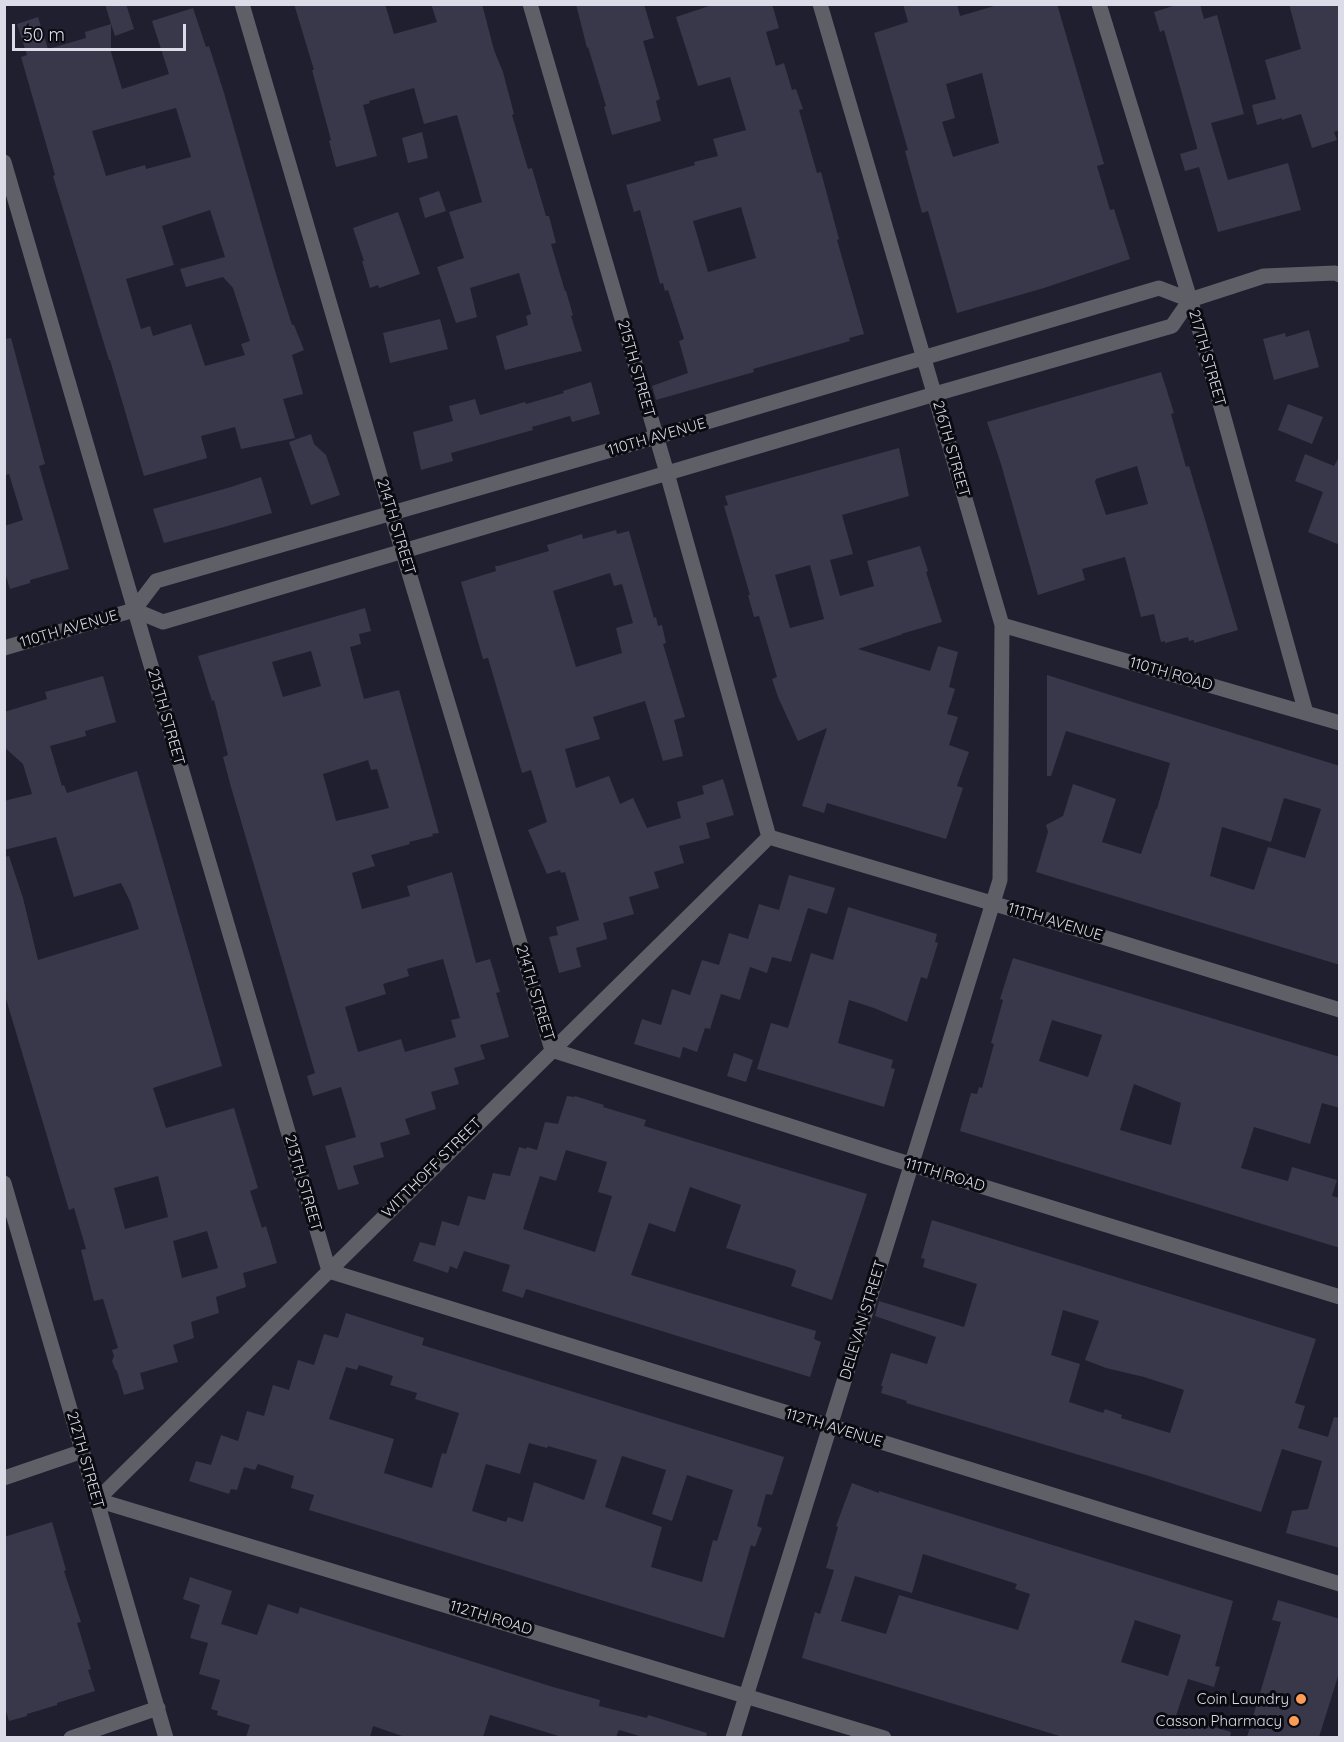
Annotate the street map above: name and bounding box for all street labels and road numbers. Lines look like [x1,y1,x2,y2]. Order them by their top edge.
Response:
street label: 217TH STREET [1185,308,1229,408]
street label: 215TH STREET [614,319,658,419]
street label: 216TH STREET [929,399,973,499]
street label: 110TH AVENUE [606,414,708,460]
street label: 214TH STREET [373,477,419,577]
street label: 110TH AVENUE [18,606,120,652]
street label: 110TH ROAD [1127,654,1215,694]
street label: 213TH STREET [144,667,188,767]
street label: 111TH AVENUE [1006,899,1104,945]
street label: 214TH STREET [512,943,558,1043]
street label: WITTHOFF STREET [378,1114,486,1222]
street label: 213TH STREET [281,1133,325,1233]
street label: 111TH ROAD [903,1154,987,1196]
street label: DELEVAN STREET [836,1258,890,1382]
street label: 112TH AVENUE [783,1405,885,1451]
street label: 212TH STREET [63,1410,107,1510]
street label: 112TH ROAD [448,1597,534,1639]

